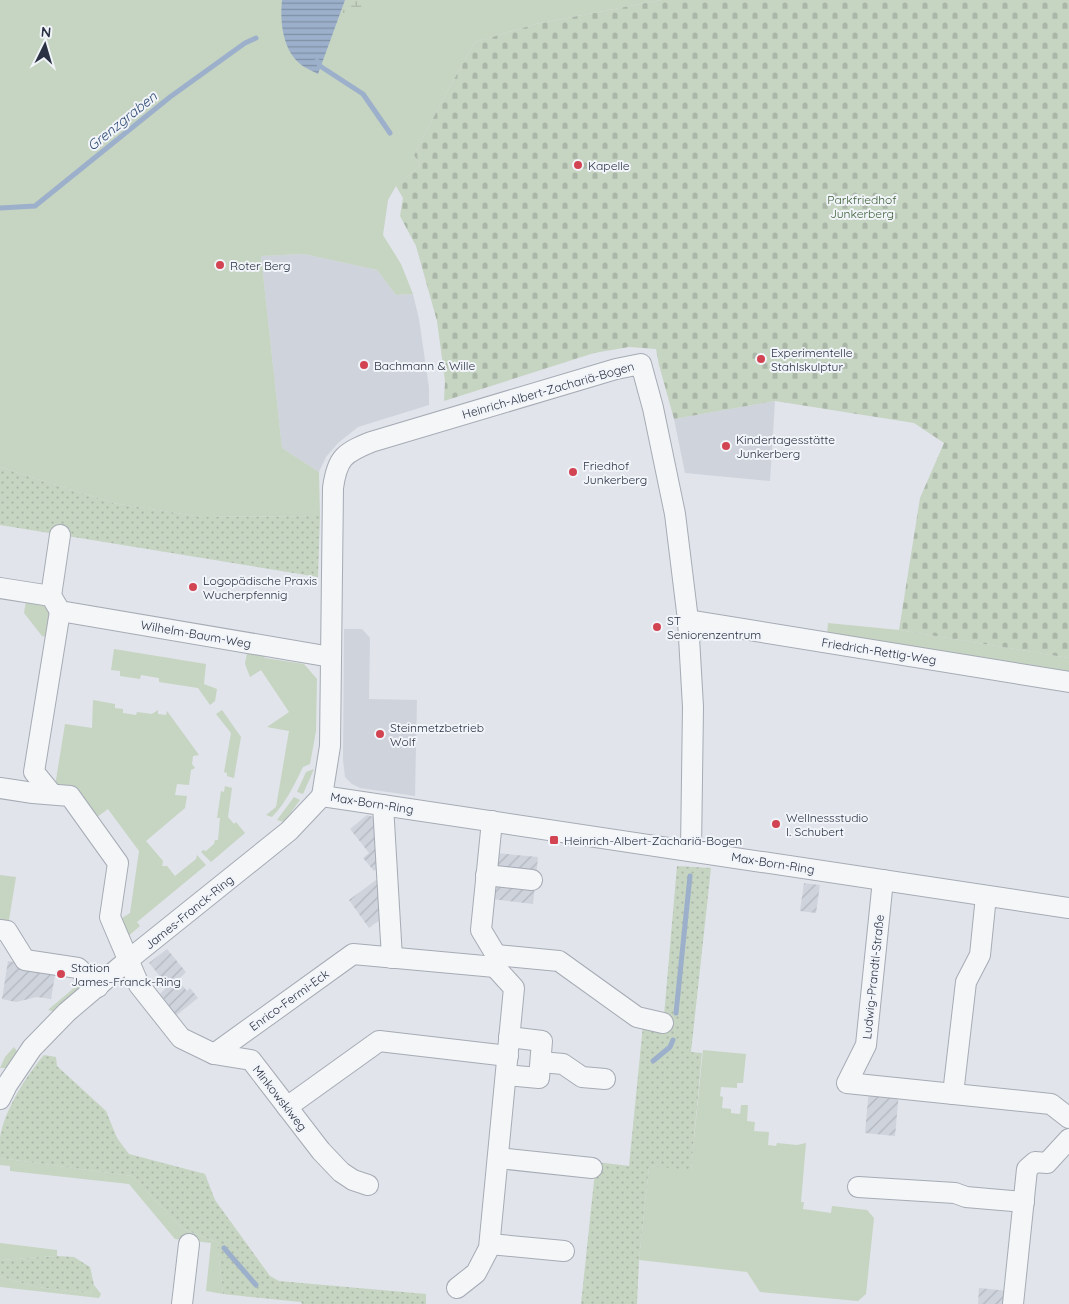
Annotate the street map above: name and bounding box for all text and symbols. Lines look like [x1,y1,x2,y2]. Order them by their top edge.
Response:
north arrow [20,20,70,70]
text: N [40,23,52,41]
water label: Grenzgraben [84,87,161,155]
place label: Kapelle [588,158,630,173]
marker: Kapelle [572,159,584,171]
park label: Parkfriedhof Junkerberg [827,192,897,221]
place label: Roter Berg [230,258,290,273]
marker: Roter Berg [214,259,226,271]
place label: Experimentelle Stahlskulptur [771,345,853,374]
marker: Experimentelle Stahlskulptur [755,353,767,365]
place label: Bachmann & Wille [374,358,475,373]
street label: Heinrich-Albert-Zachariä-Bogen [460,358,636,422]
marker: Bachmann & Wille [358,359,370,371]
place label: Kindertagesstätte Junkerberg [736,432,835,461]
marker: Kindertagesstätte Junkerberg [720,440,732,452]
place label: Friedhof Junkerberg [583,458,647,487]
marker: Friedhof Junkerberg [567,466,579,478]
place label: Logopädische Praxis Wucherpfennig [203,573,318,602]
marker: Logopädische Praxis Wucherpfennig [187,581,199,593]
place label: ST Seniorenzentrum [667,613,761,642]
street label: Wilhelm-Baum-Weg [140,617,252,651]
marker: ST Seniorenzentrum [651,621,663,633]
street label: Friedrich-Rettig-Weg [821,635,937,667]
place label: Steinmetzbetrieb Wolf [390,720,484,749]
marker: Steinmetzbetrieb Wolf [374,728,386,740]
street label: Max-Born-Ring [329,789,415,817]
place label: Wellnessstudio I. Schubert [786,810,868,839]
marker: Wellnessstudio I. Schubert [770,818,782,830]
place label: Heinrich-Albert-Zachariä-Bogen [564,833,742,848]
marker: Heinrich-Albert-Zachariä-Bogen [548,834,560,846]
street label: Max-Born-Ring [730,849,816,877]
street label: James-Franck-Ring [142,872,236,952]
street label: Ludwig-Prandtl-Straße [859,914,887,1040]
place label: Station James-Franck-Ring [71,960,181,989]
street label: Enrico-Fermi-Eck [246,966,332,1034]
marker: Station James-Franck-Ring [55,968,67,980]
street label: Minkowskiweg [250,1062,310,1134]

